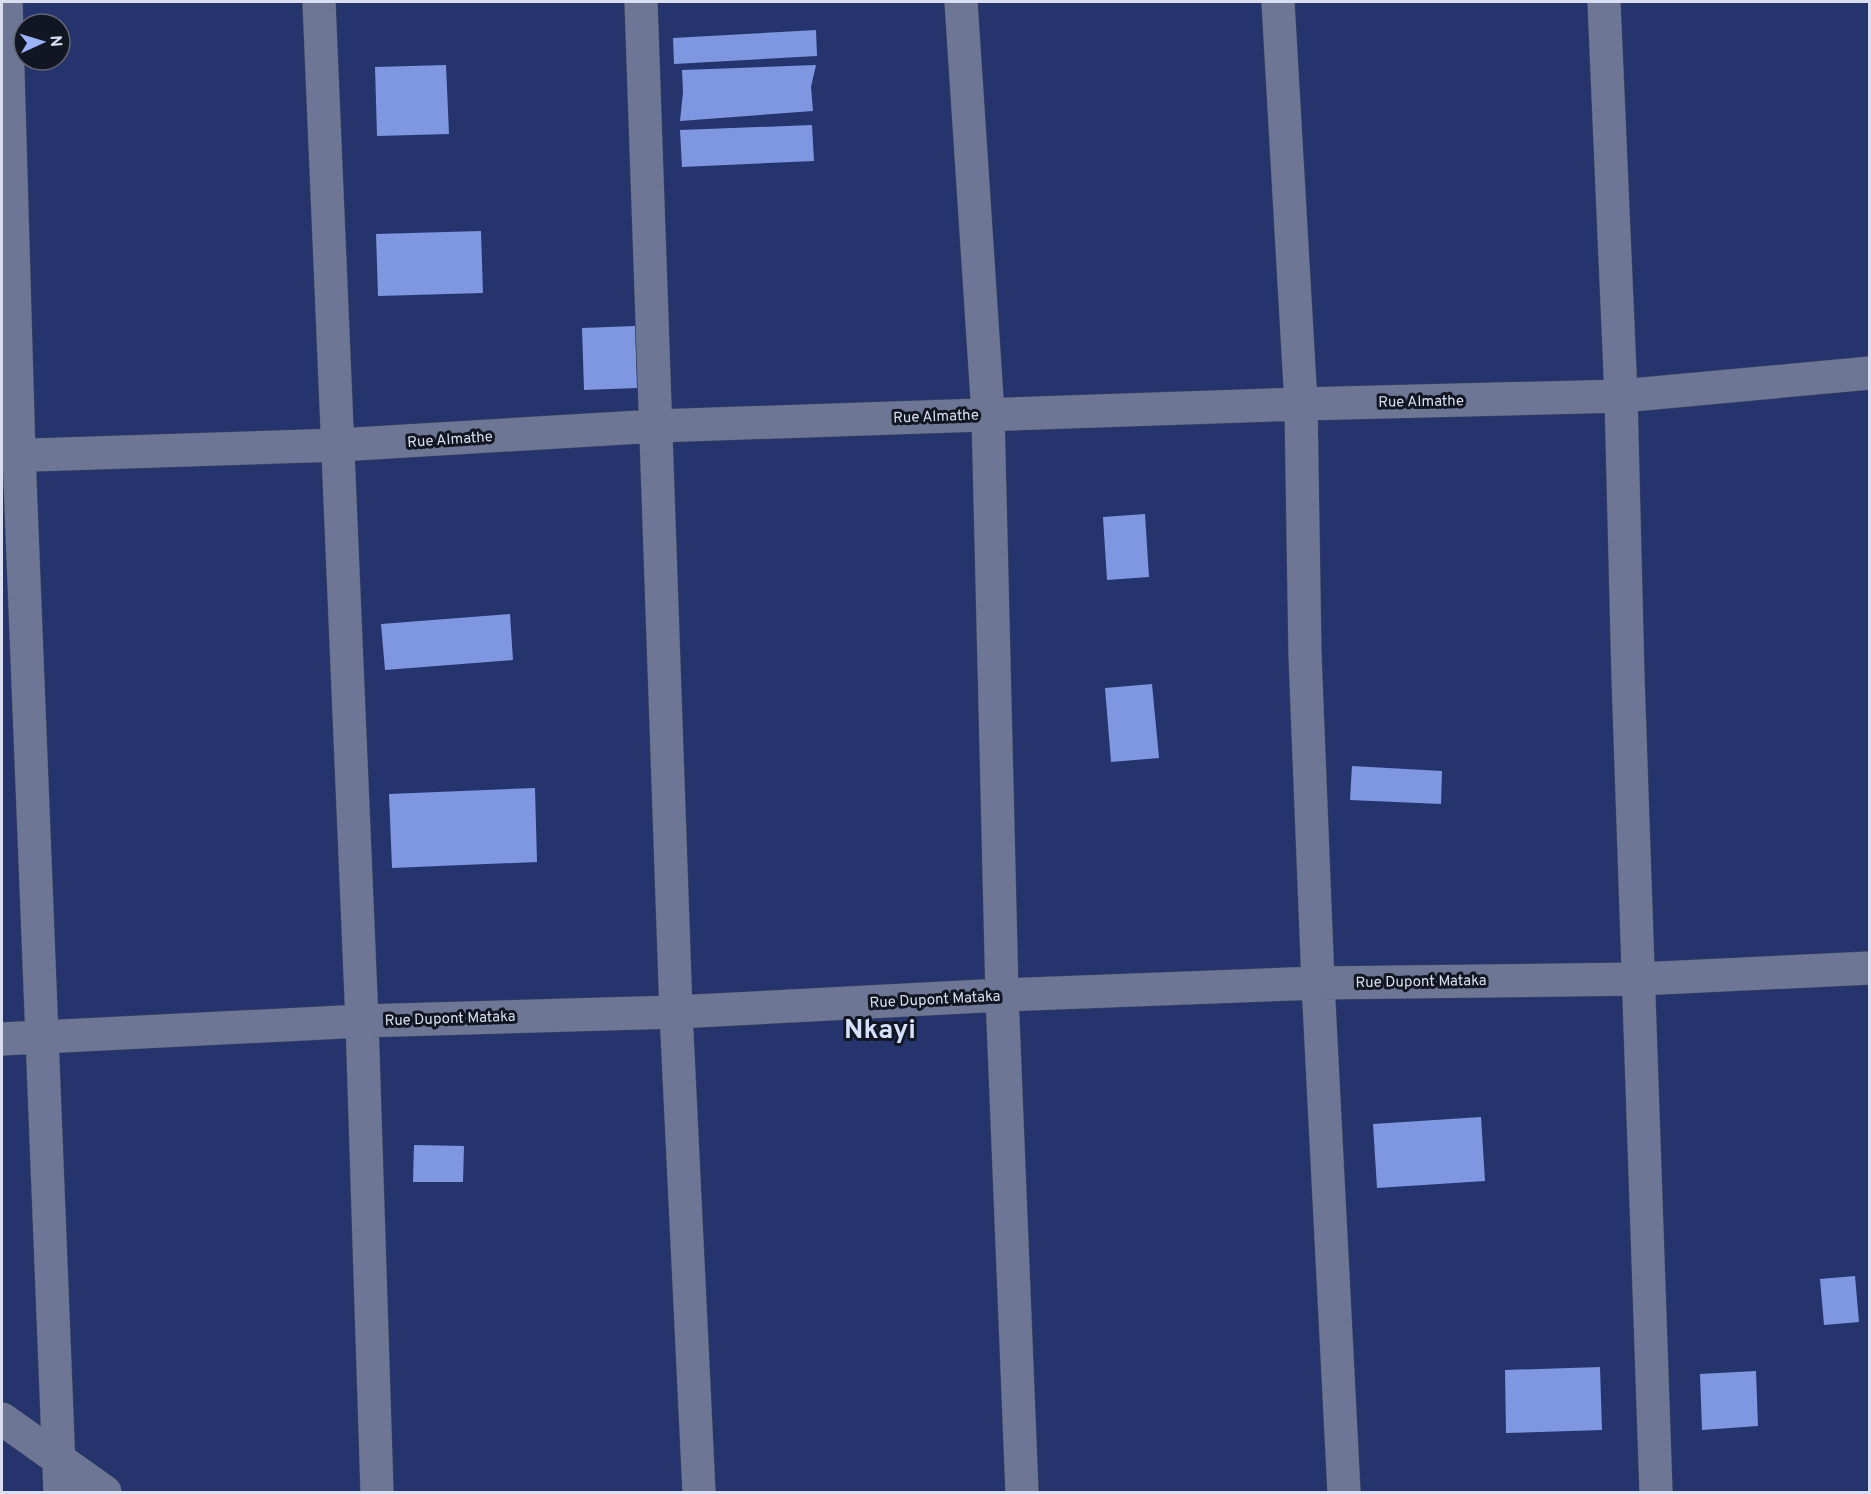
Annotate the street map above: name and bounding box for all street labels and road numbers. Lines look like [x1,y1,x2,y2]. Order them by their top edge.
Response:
street label: Rue Almathe [1378,392,1464,413]
street label: Rue Almathe [893,407,979,428]
street label: Rue Almathe [407,428,494,453]
street label: Rue Dupont Mataka [1355,972,1487,993]
street label: Rue Dupont Mataka [869,988,1001,1013]
street label: Rue Dupont Mataka [384,1008,516,1031]

